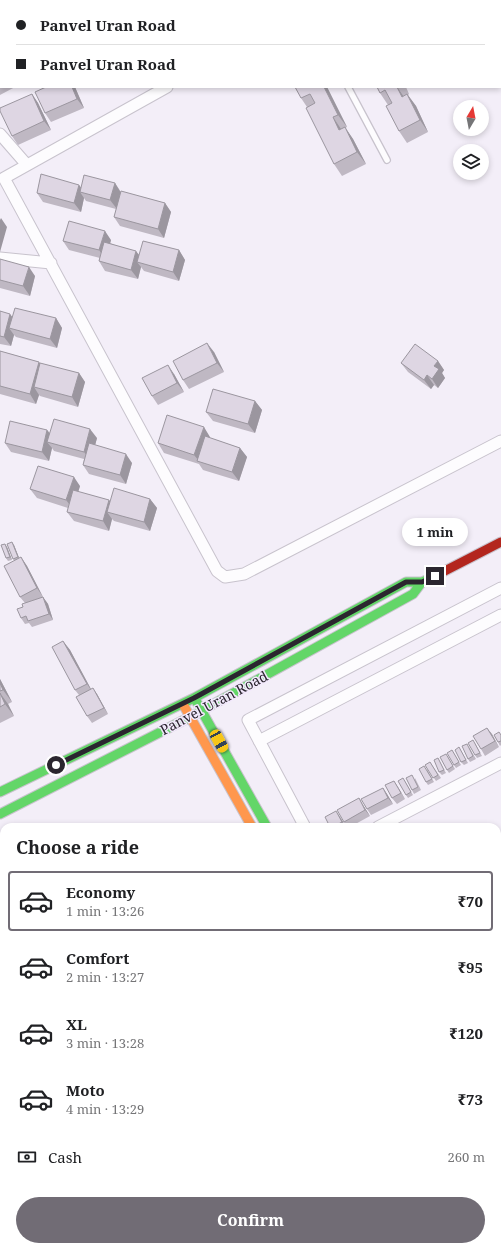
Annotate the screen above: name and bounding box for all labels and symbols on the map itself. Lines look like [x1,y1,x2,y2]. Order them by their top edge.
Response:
north arrow [453,100,489,136]
callout: 1 min [402,518,468,546]
route end [426,567,444,585]
street label: Panvel Uran Road [157,666,271,739]
car [208,728,230,754]
route start [47,756,65,774]

